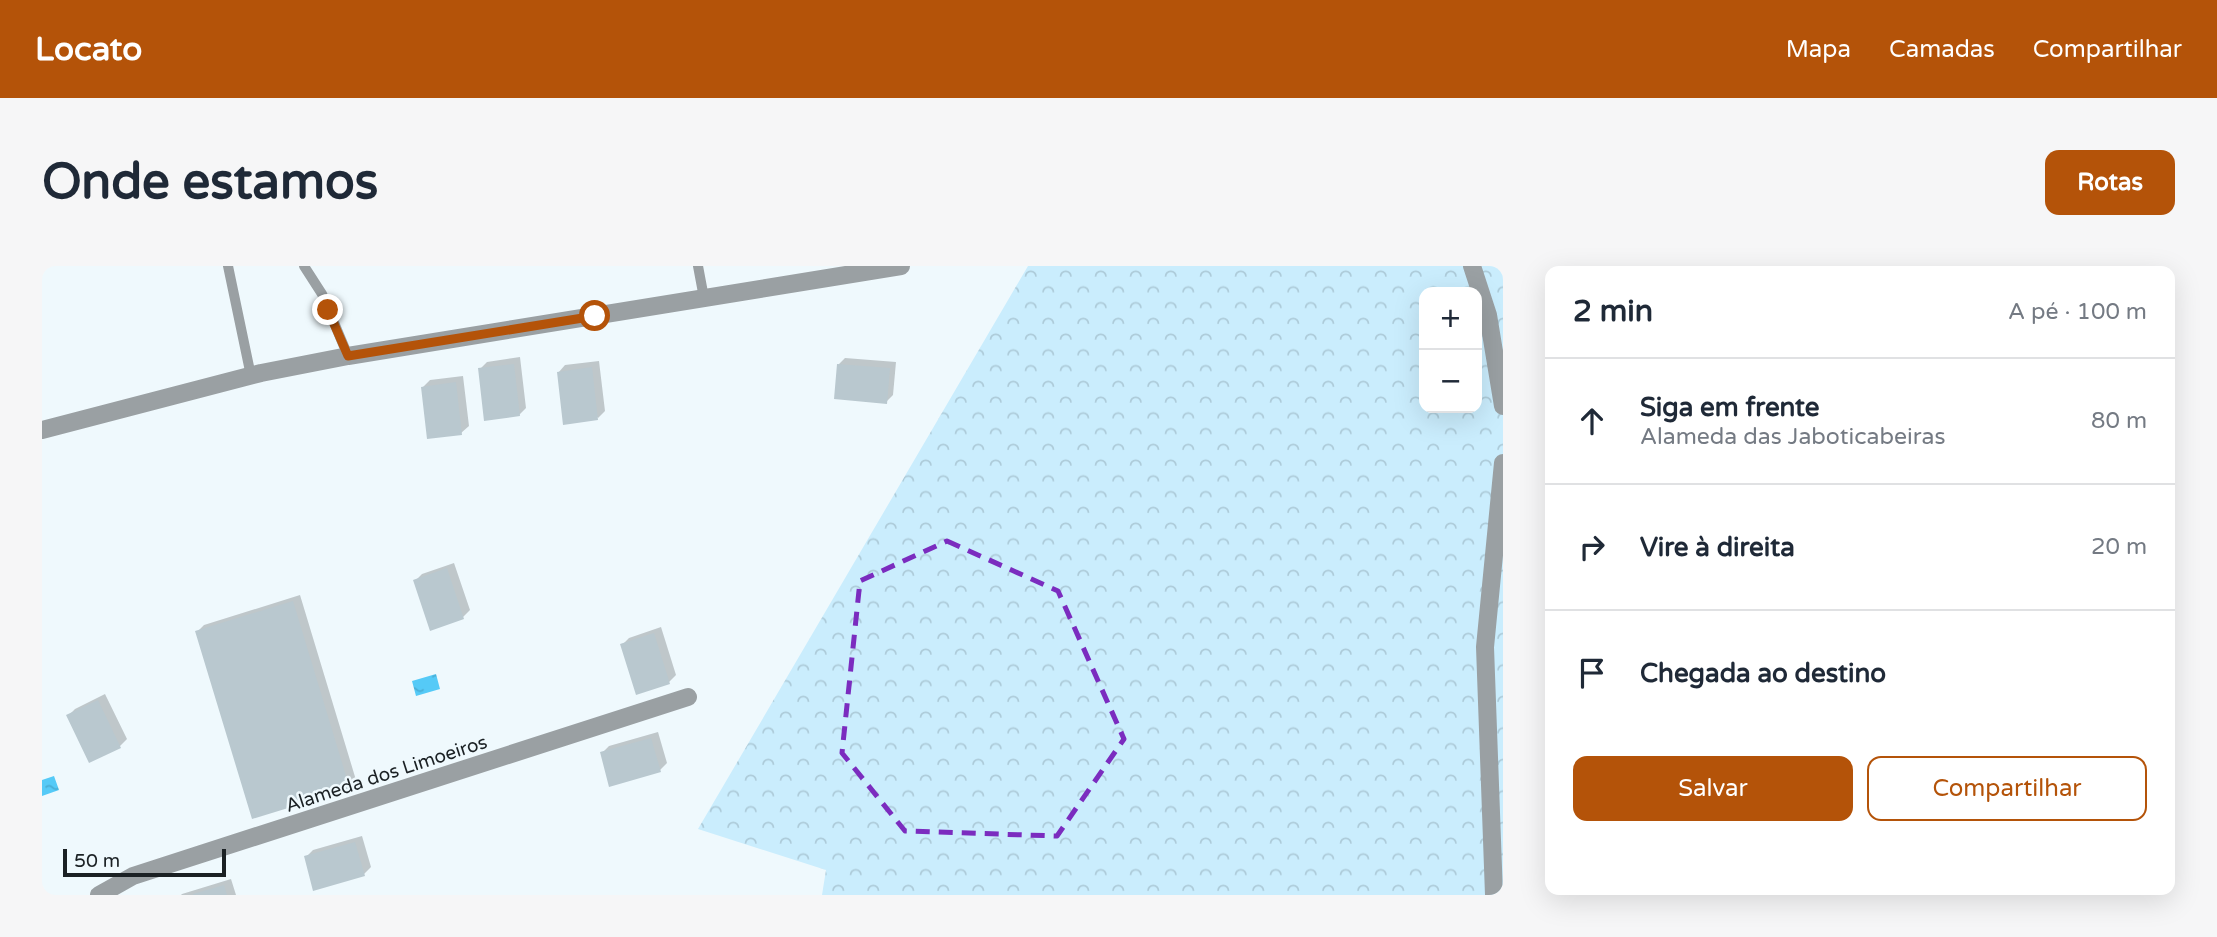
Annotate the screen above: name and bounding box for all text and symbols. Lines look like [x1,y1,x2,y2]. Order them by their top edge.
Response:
text: Locato [35,30,142,69]
text: Mapa [1786,35,1851,64]
text: Camadas [1889,35,1995,64]
text: Compartilhar [2033,35,2182,64]
button: Rotas [2045,150,2175,215]
text: Onde estamos [42,153,378,212]
map controls [1419,287,1482,413]
button: + [1419,287,1482,350]
text: 2 min [1573,293,1653,330]
route end [312,294,343,325]
text: A pé · 100 m [2008,298,2147,326]
route start [579,300,610,331]
button: − [1419,350,1482,413]
text: Siga em frente [1640,392,1820,423]
icon: ahead [1573,402,1611,440]
text: 80 m [2091,407,2147,435]
text: Alameda das Jaboticabeiras [1640,423,1945,451]
icon: right [1573,528,1611,566]
text: Vire à direita [1640,532,1795,563]
text: 20 m [2091,533,2147,561]
icon: arrive [1573,654,1611,692]
text: Chegada ao destino [1640,658,1886,689]
street label: Alameda dos Limoeiros [283,731,490,817]
button: Salvar [1573,756,1853,821]
button: Compartilhar [1867,756,2147,821]
scale bar [63,846,226,878]
text: 50 m [74,850,120,872]

